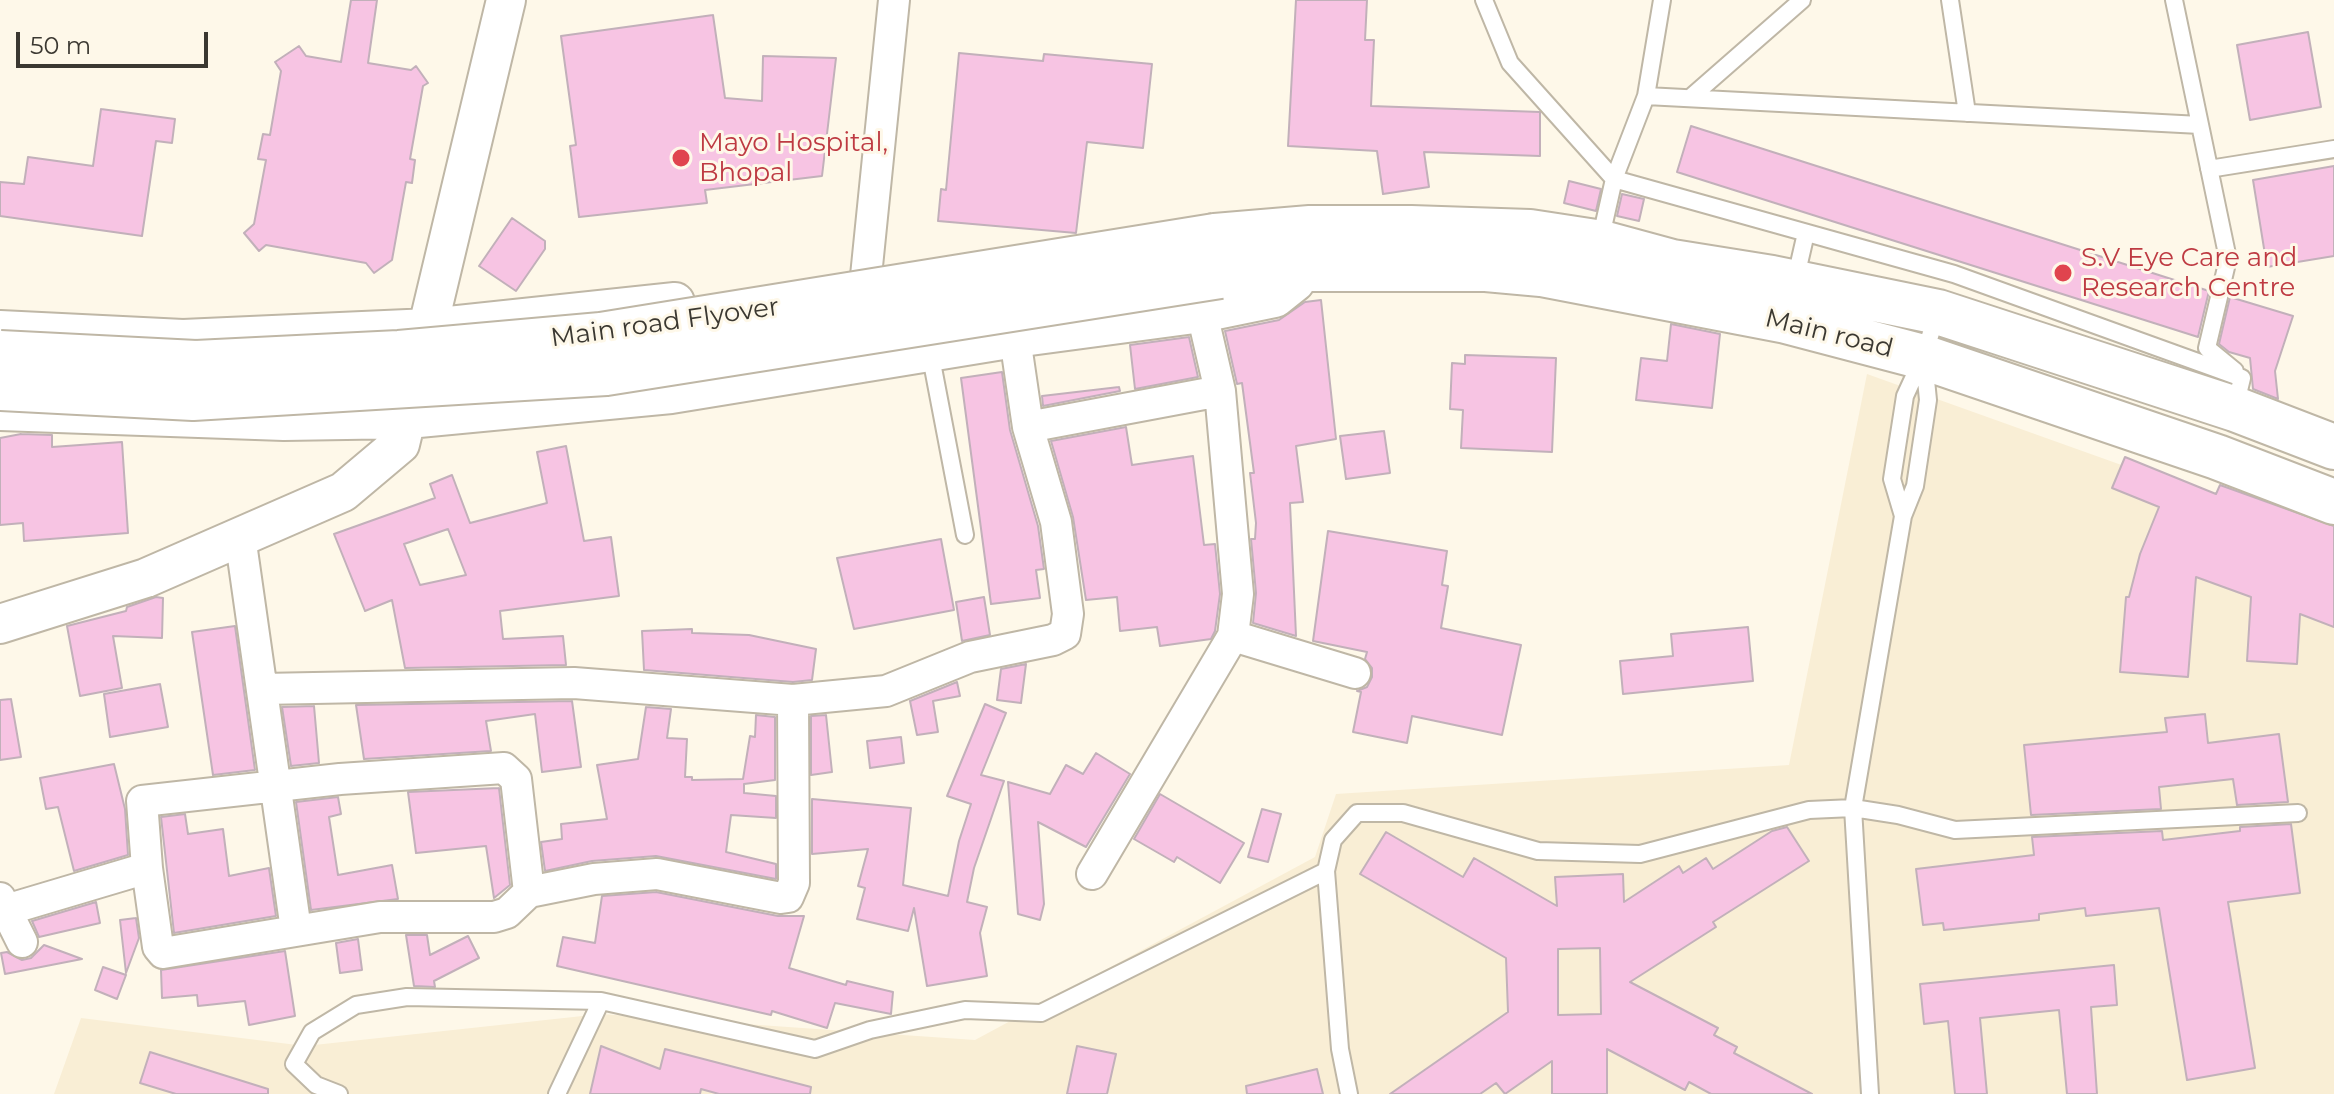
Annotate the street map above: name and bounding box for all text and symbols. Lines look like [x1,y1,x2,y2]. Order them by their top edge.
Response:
scale bar [20,16,212,66]
text: 50 m [30,31,91,60]
place label: Mayo Hospital, Bhopal [699,127,888,188]
marker: Mayo Hospital, Bhopal [670,147,692,169]
place label: S.V Eye Care and Research Centre [2081,242,2297,304]
marker: S.V Eye Care and Research Centre [2052,262,2074,284]
street label: Main road Flyover [549,292,781,354]
street label: Main road [1762,303,1896,365]

